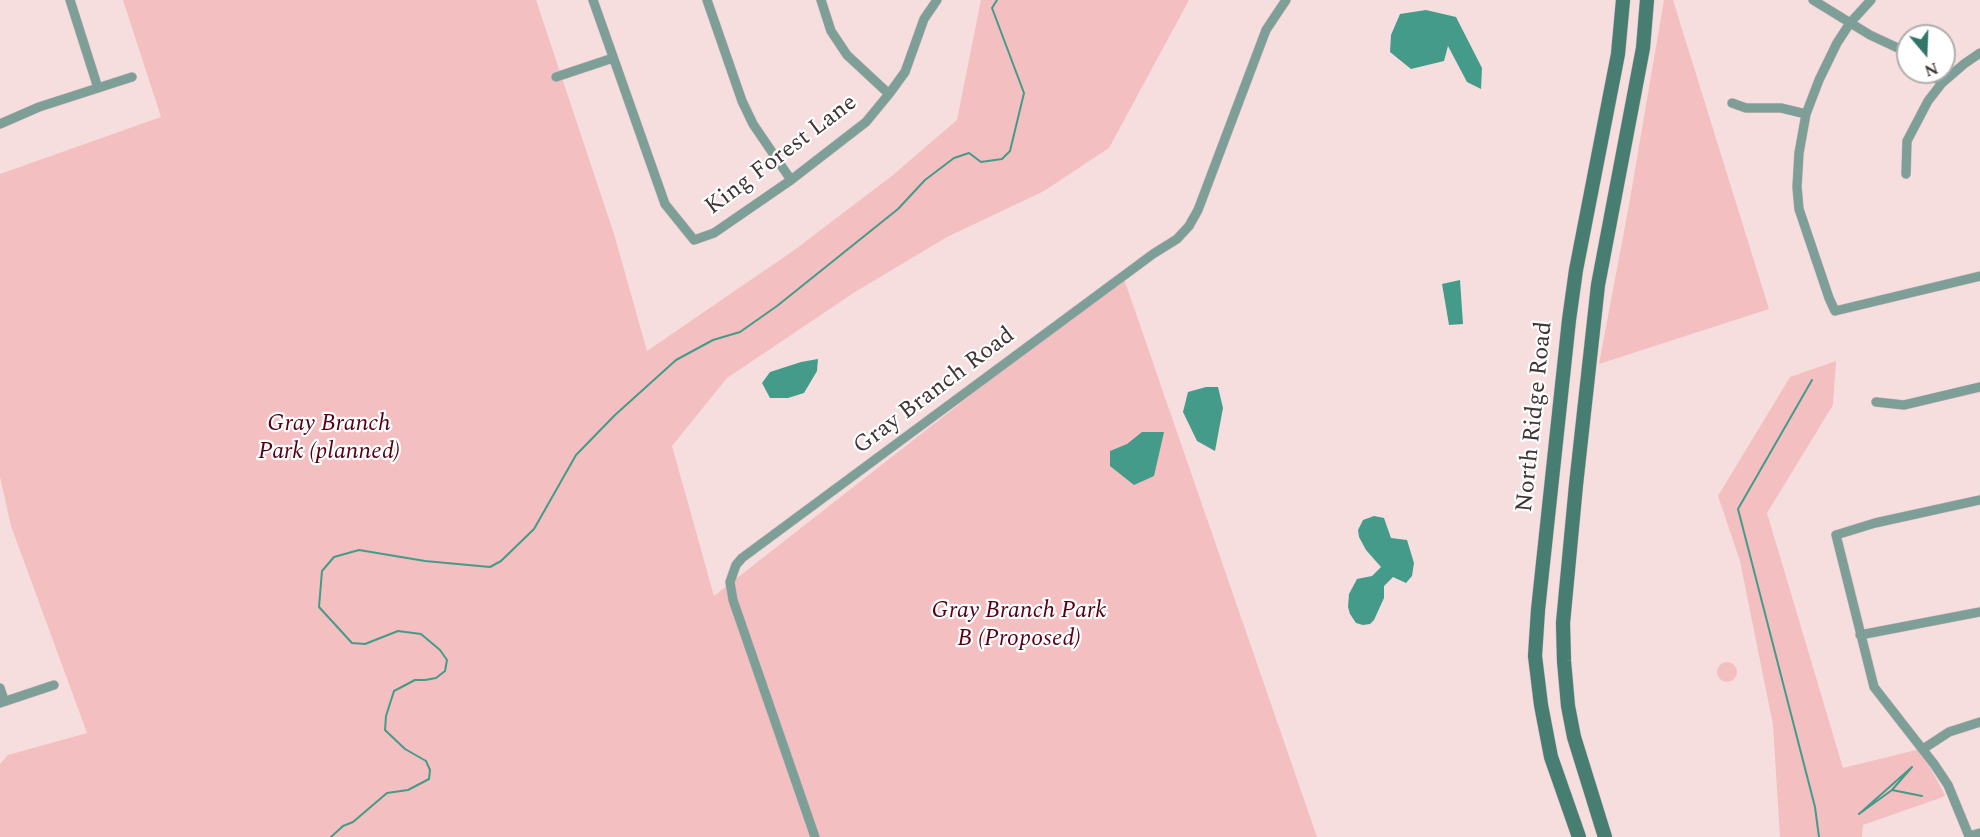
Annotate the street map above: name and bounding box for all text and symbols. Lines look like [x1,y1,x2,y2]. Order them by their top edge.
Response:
north arrow [1896,24,1956,84]
text: N [1921,56,1941,83]
street label: King Forest Lane [700,90,864,222]
street label: North Ridge Road [1512,320,1560,514]
street label: Gray Branch Road [849,322,1021,462]
park label: Gray Branch Park (planned) [258,411,400,467]
park label: Gray Branch Park B (Proposed) [932,598,1106,654]

